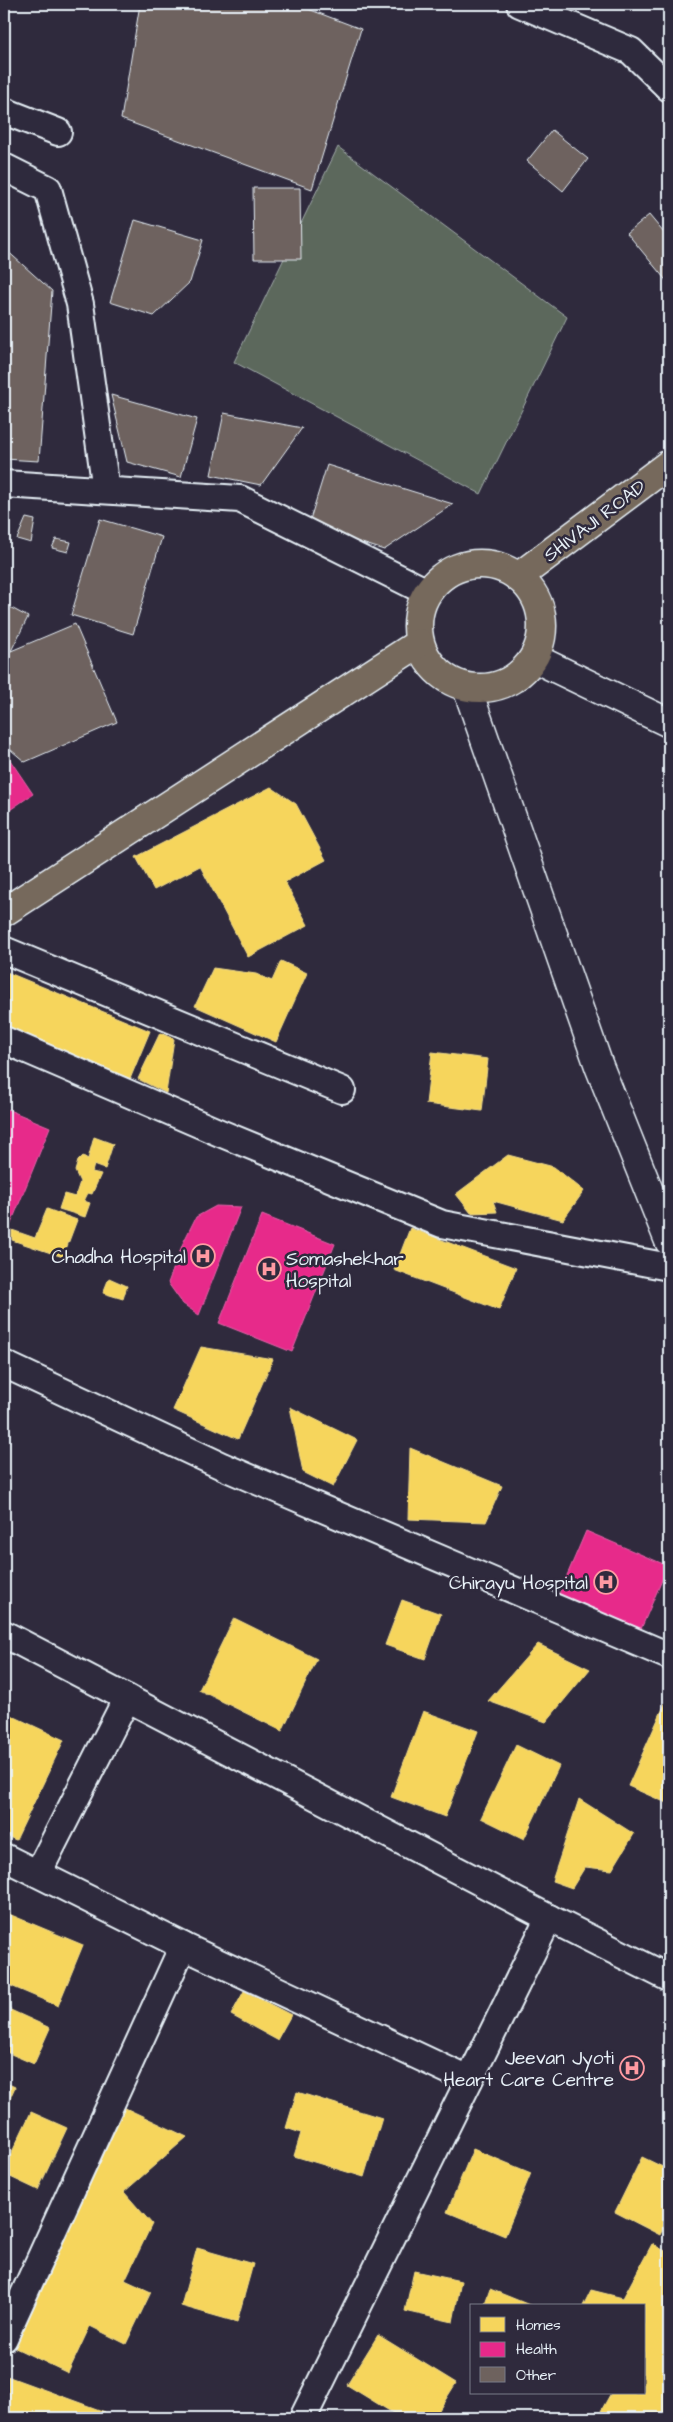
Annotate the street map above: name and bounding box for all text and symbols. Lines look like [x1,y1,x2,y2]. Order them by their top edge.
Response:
street label: SHIVAJI ROAD [538,474,652,569]
hospital icon: Chadha Hospital [190,1243,216,1269]
place label: Chadha Hospital [52,1244,186,1271]
place label: Somashekhar Hospital [286,1246,404,1295]
hospital icon: Somashekhar Hospital [256,1256,282,1282]
hospital icon: Chirayu Hospital [593,1569,619,1595]
place label: Chirayu Hospital [449,1570,588,1598]
place label: Jeevan Jyoti Heart Care Centre [444,2045,614,2094]
hospital icon: Jeevan Jyoti Heart Care Centre [619,2055,645,2081]
legend [470,2304,646,2394]
text: Homes [516,2315,561,2336]
text: Health [516,2339,557,2360]
text: Other [516,2365,556,2386]

